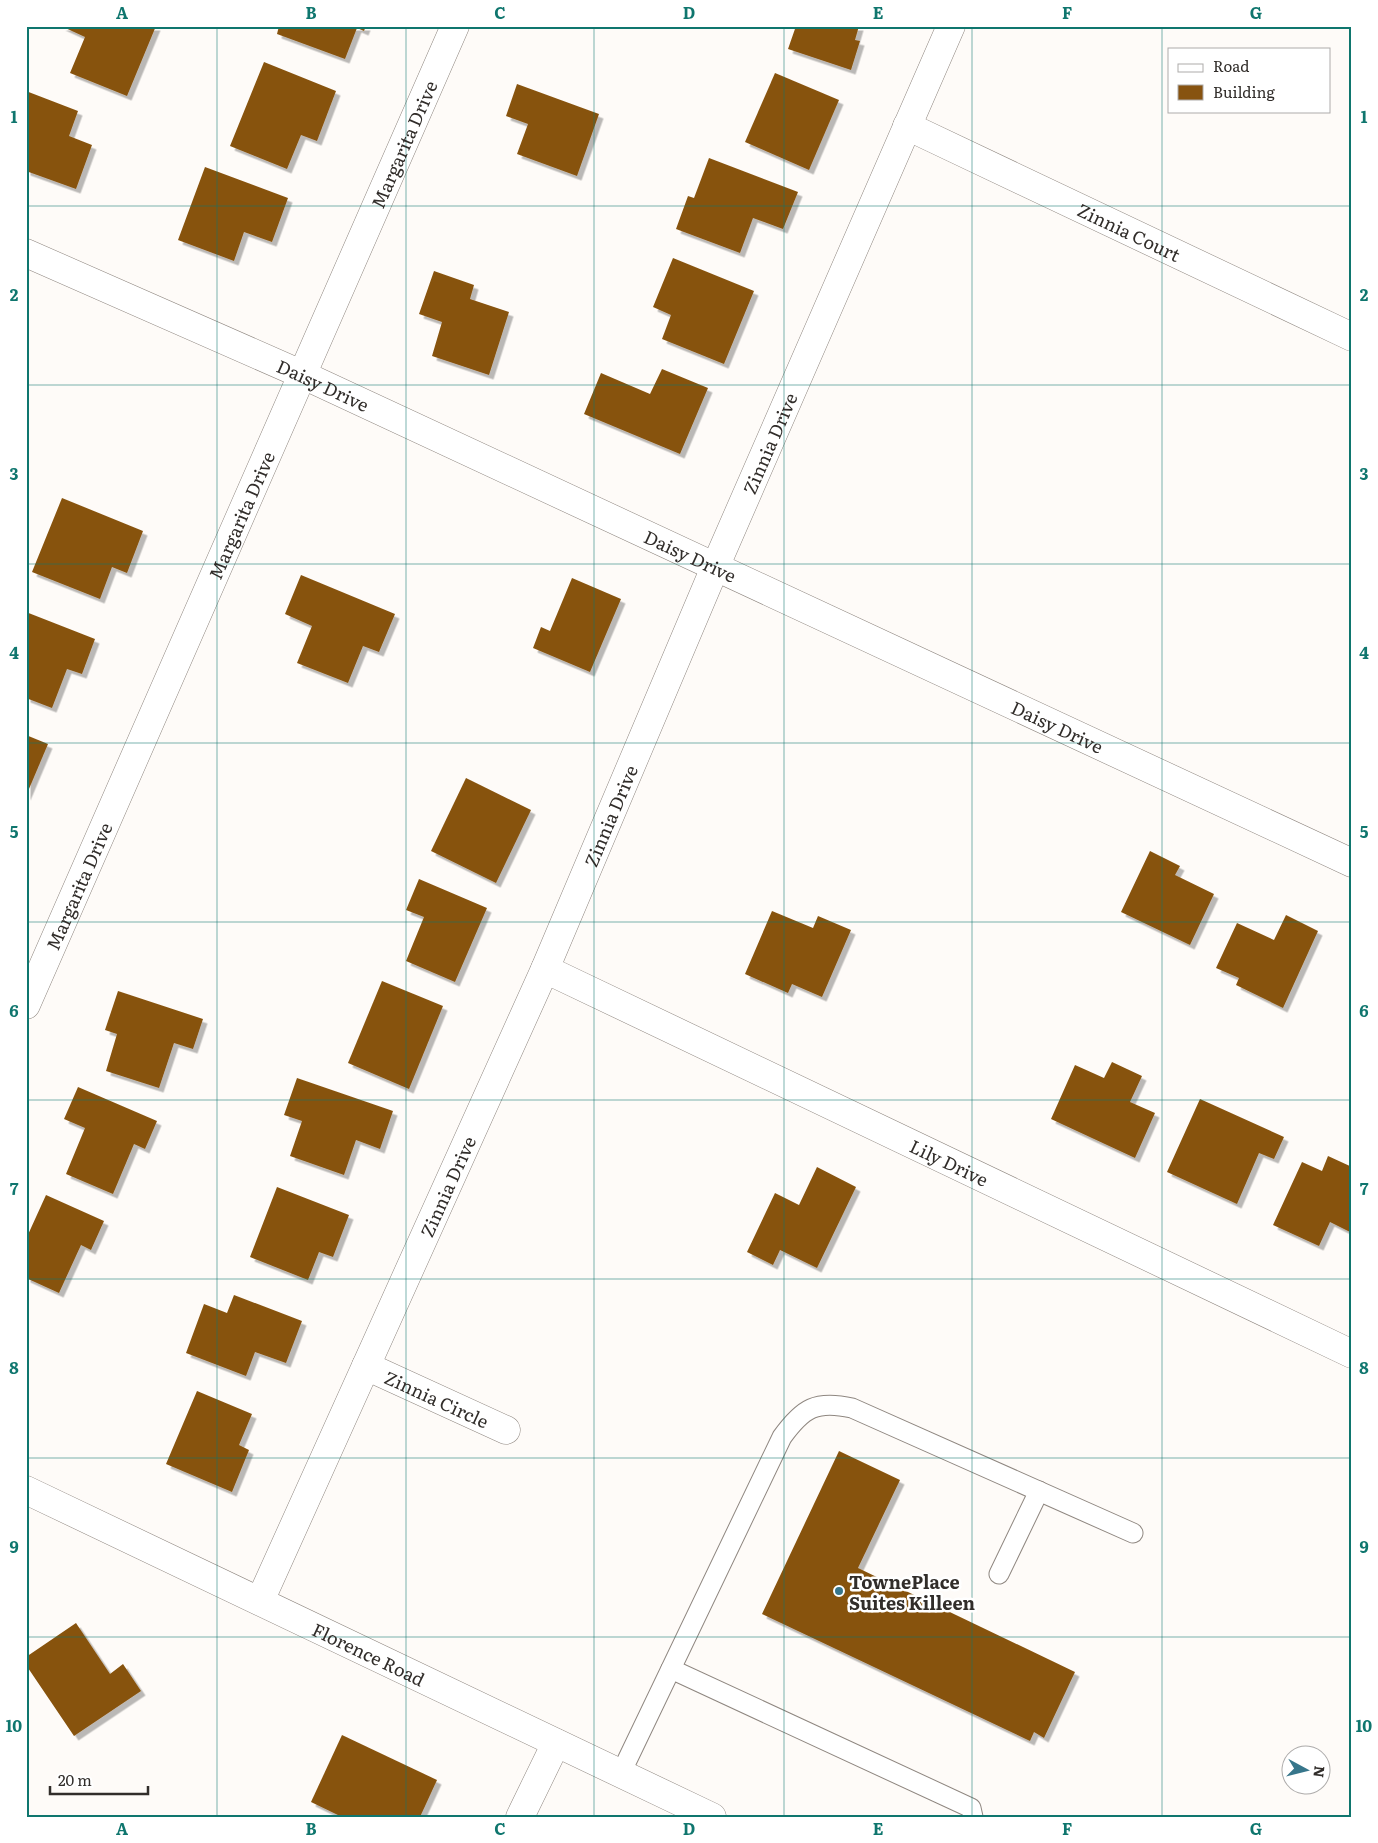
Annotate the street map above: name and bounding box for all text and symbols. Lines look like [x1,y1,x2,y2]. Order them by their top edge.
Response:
text: A [116,0,128,24]
text: B [305,0,317,24]
text: C [494,0,506,24]
text: D [683,0,695,24]
text: E [873,0,884,24]
text: F [1062,0,1072,24]
text: G [1250,0,1262,24]
legend [1168,48,1330,112]
text: Road [1213,54,1249,77]
street label: Margarita Drive [363,76,443,212]
text: Building [1213,80,1275,103]
text: 1 [11,104,18,128]
text: 1 [1361,104,1368,128]
street label: Zinnia Court [1073,195,1186,268]
text: 2 [10,282,19,306]
text: 2 [1360,282,1369,306]
street label: Daisy Drive [273,352,374,417]
street label: Zinnia Drive [735,388,803,498]
street label: Margarita Drive [201,447,281,583]
text: 3 [10,461,19,485]
text: 3 [1360,461,1369,485]
street label: Daisy Drive [640,522,741,588]
text: 4 [9,640,19,664]
text: 4 [1359,640,1369,664]
street label: Daisy Drive [1007,693,1108,759]
street label: Zinnia Drive [576,760,643,871]
street label: Margarita Drive [38,818,118,954]
text: 5 [10,819,19,843]
text: 5 [1360,819,1369,843]
text: 6 [9,998,19,1022]
text: 6 [1359,998,1369,1022]
street label: Zinnia Drive [413,1131,482,1241]
street label: Lily Drive [906,1132,993,1192]
text: 7 [10,1176,19,1200]
text: 7 [1360,1176,1369,1200]
text: 8 [9,1355,19,1379]
text: 8 [1359,1355,1369,1379]
street label: Zinnia Circle [380,1363,493,1434]
text: 9 [9,1534,19,1558]
text: 9 [1359,1534,1369,1558]
place label: TownePlace Suites Killeen [849,1568,975,1616]
marker: TownePlace Suites Killeen [833,1585,845,1597]
street label: Florence Road [308,1615,430,1692]
text: 10 [6,1713,22,1737]
text: 10 [1356,1713,1372,1737]
north arrow [1280,1746,1330,1796]
scale bar [50,1763,148,1795]
text: N [1309,1765,1331,1779]
text: 20 m [58,1768,92,1791]
text: A [116,1816,128,1840]
text: B [305,1816,317,1840]
text: C [494,1816,506,1840]
text: D [683,1816,695,1840]
text: E [873,1816,884,1840]
text: F [1062,1816,1072,1840]
text: G [1250,1816,1262,1840]

